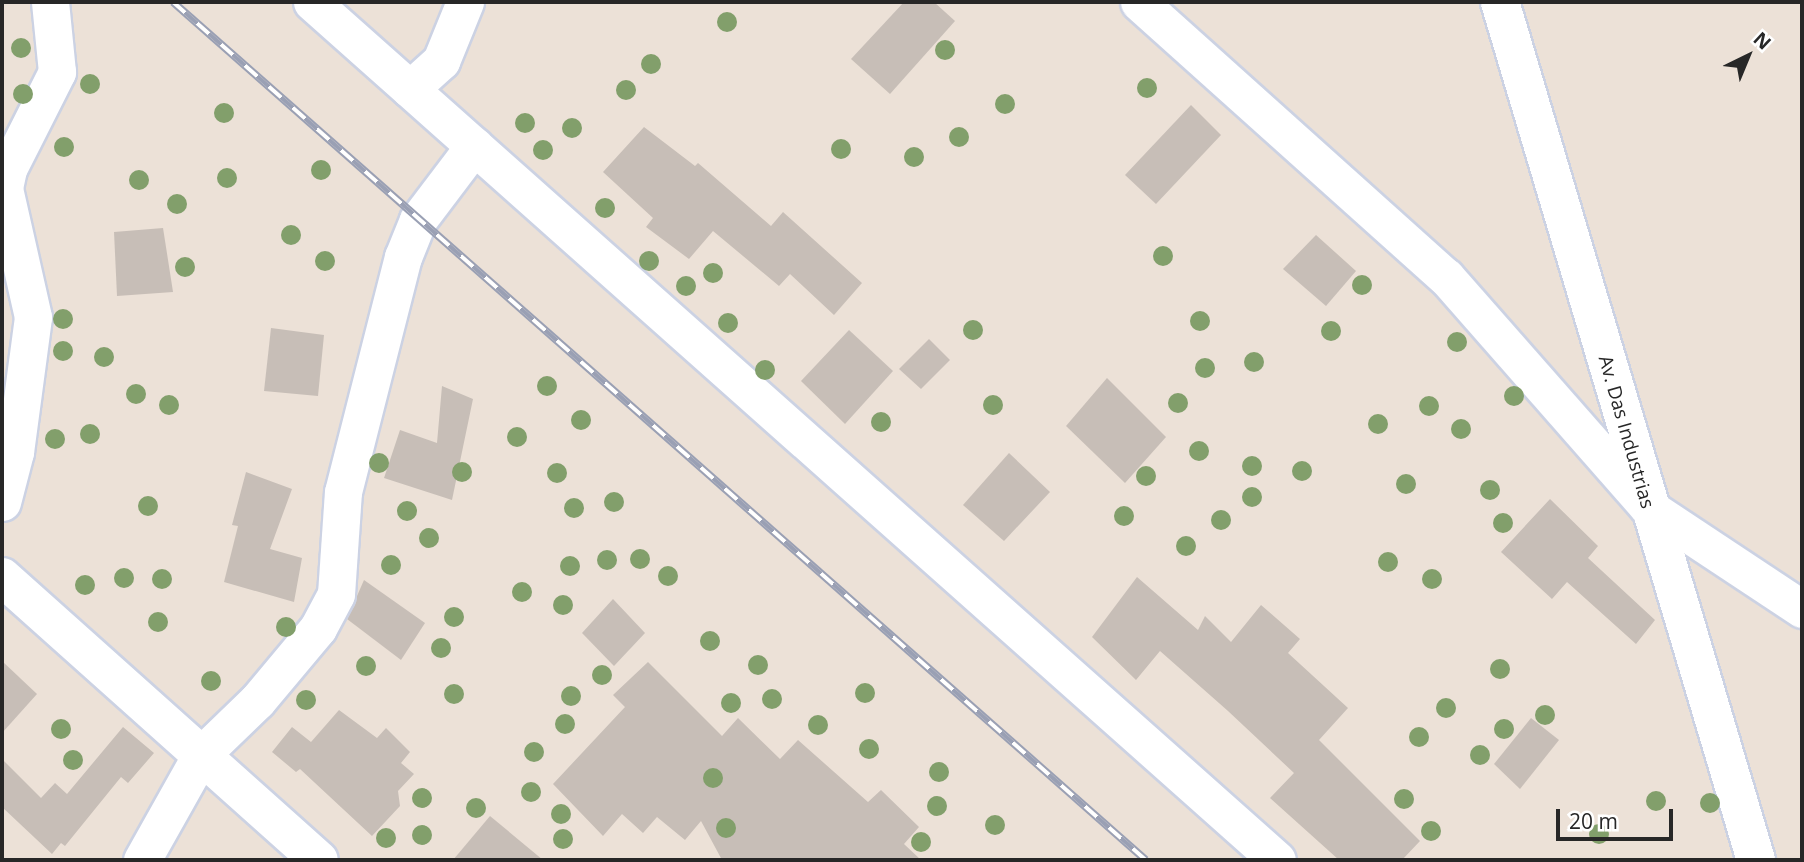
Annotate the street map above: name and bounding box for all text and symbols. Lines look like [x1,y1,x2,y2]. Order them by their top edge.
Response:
north arrow [1713,21,1783,91]
text: N [1748,26,1777,55]
street label: Av. Das Industrias [1593,353,1659,511]
scale bar [1559,796,1676,840]
text: 20 m [1569,807,1618,835]

